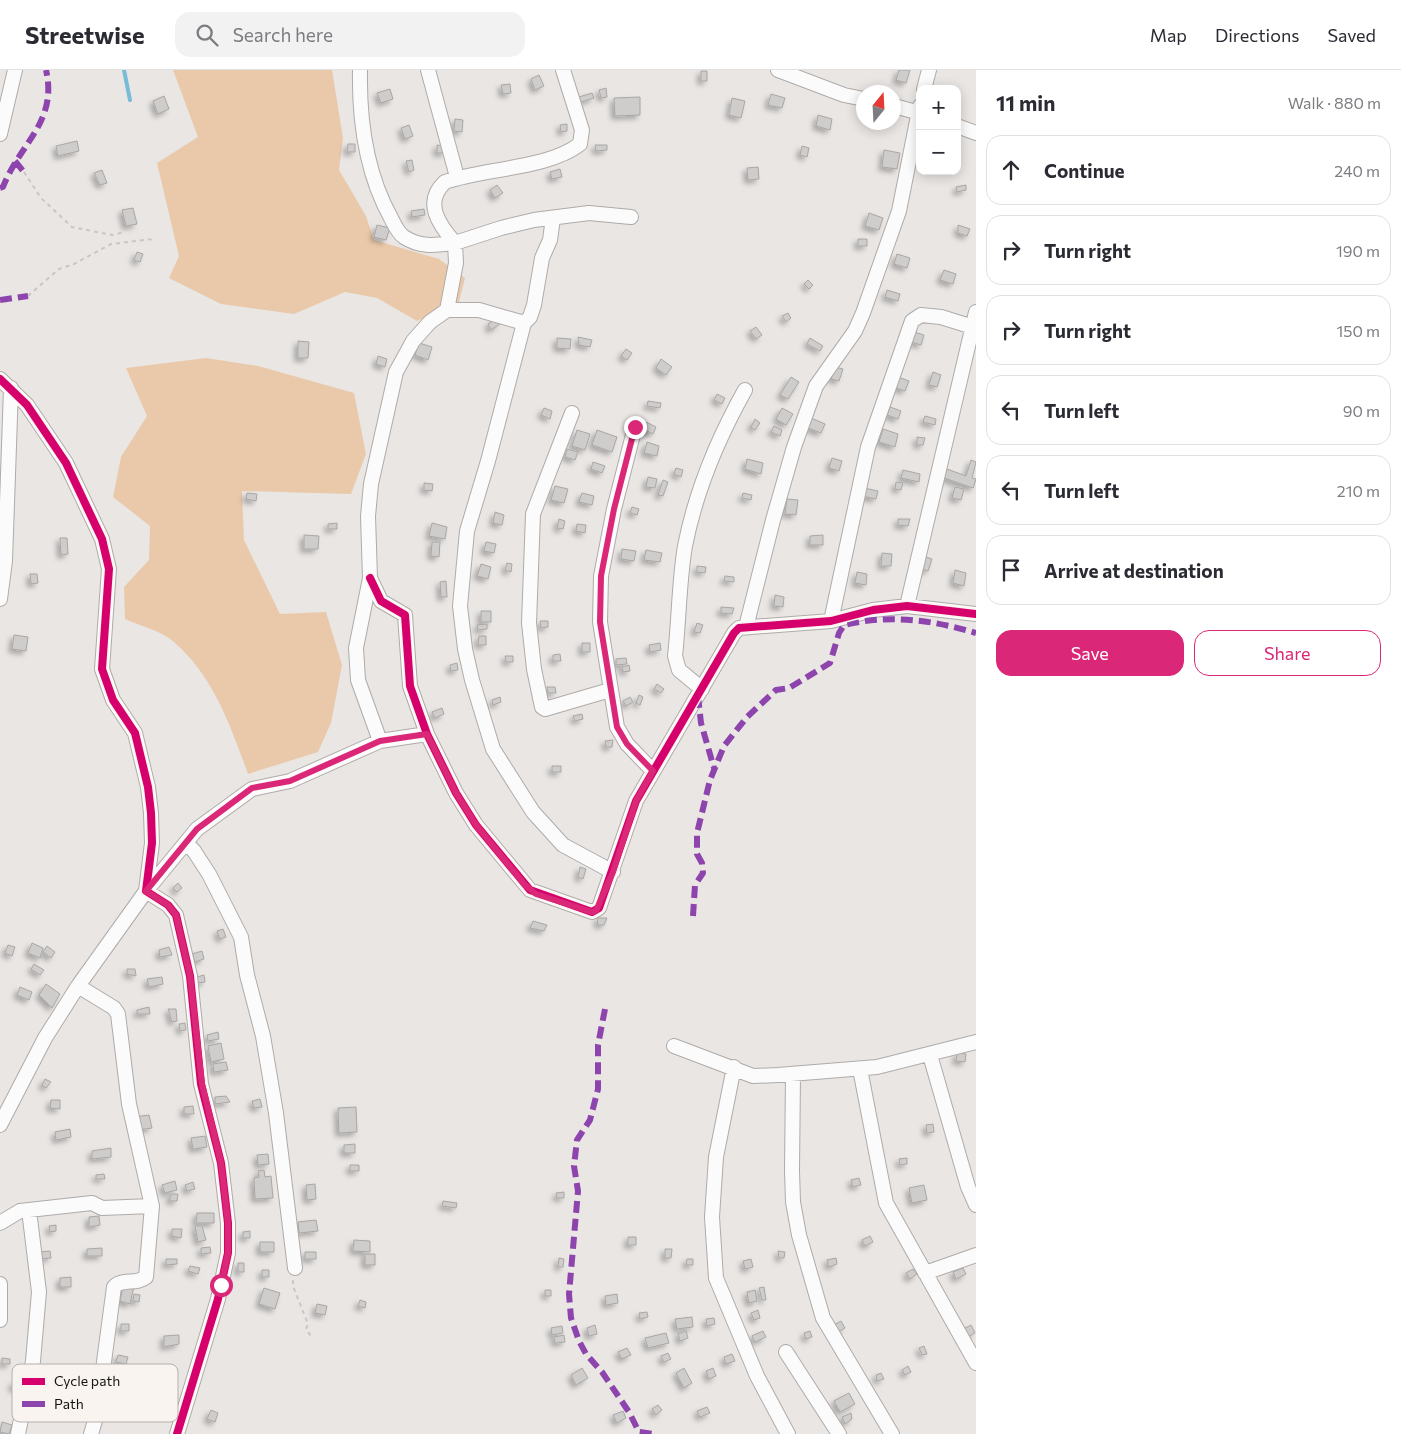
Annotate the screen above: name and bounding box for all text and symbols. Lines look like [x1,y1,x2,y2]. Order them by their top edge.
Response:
search box [175,12,525,57]
text: Streetwise [25,20,145,49]
icon: search [193,21,221,49]
text: Search here [233,23,333,46]
text: Map [1150,24,1187,46]
text: Directions [1215,24,1299,46]
text: Saved [1327,24,1376,46]
north arrow [856,85,901,130]
map controls [916,85,961,175]
button: + [916,85,961,130]
text: 11 min [996,90,1055,115]
text: Walk · 880 m [1288,93,1381,112]
button: − [916,130,961,175]
icon: ahead [997,156,1025,184]
text: Continue [1044,159,1124,182]
text: 240 m [1334,161,1380,180]
icon: right [997,236,1025,264]
text: Turn right [1044,239,1131,262]
text: 190 m [1336,241,1380,260]
icon: right [997,316,1025,344]
text: Turn right [1044,319,1131,342]
text: 150 m [1337,321,1380,340]
icon: left [997,396,1025,424]
text: Turn left [1044,399,1119,422]
text: 90 m [1343,401,1380,420]
route end [624,416,647,439]
icon: left [997,476,1025,504]
text: Turn left [1044,479,1119,502]
text: 210 m [1337,481,1380,500]
icon: arrive [997,556,1025,584]
text: Arrive at destination [1044,559,1224,582]
button: Save [996,630,1184,676]
button: Share [1194,630,1381,676]
route start [210,1274,233,1297]
legend [12,1364,178,1422]
text: Cycle path [54,1372,120,1389]
text: Path [54,1395,84,1412]

